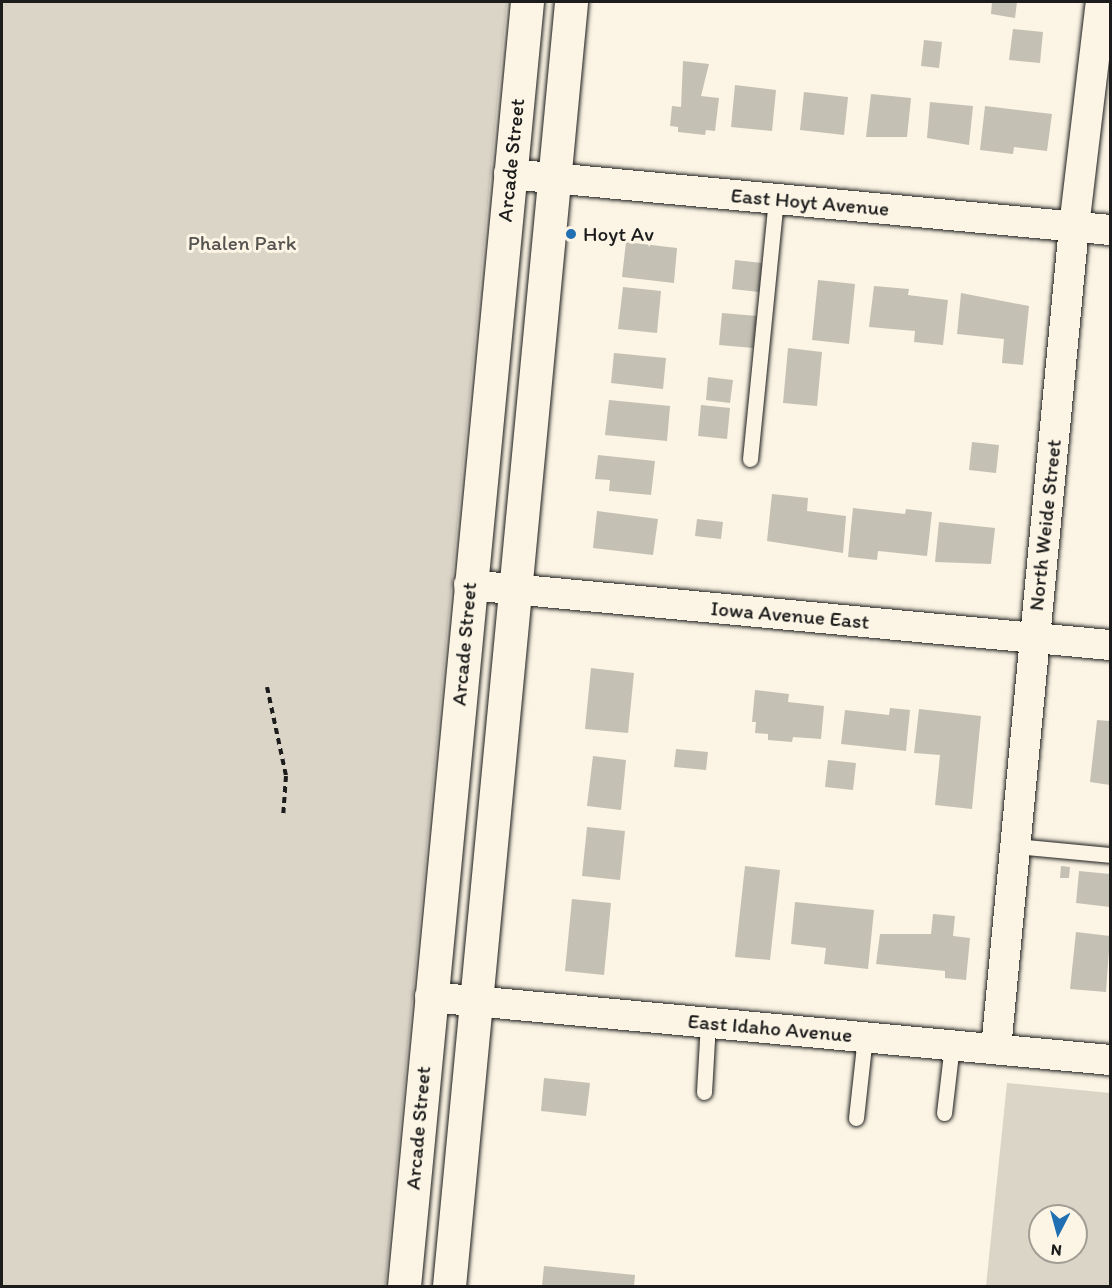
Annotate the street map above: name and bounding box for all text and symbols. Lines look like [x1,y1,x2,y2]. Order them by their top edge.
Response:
street label: Arcade Street [492,97,530,223]
street label: East Hoyt Avenue [730,183,890,221]
place label: Hoyt Av [583,221,654,247]
marker: Hoyt Av [564,227,578,241]
park label: Phalen Park [188,230,296,256]
street label: North Weide Street [1024,438,1066,612]
street label: Arcade Street [446,581,482,707]
street label: Iowa Avenue East [710,596,870,634]
street label: East Idaho Avenue [686,1008,854,1048]
street label: Arcade Street [400,1065,436,1191]
north arrow [1028,1204,1088,1264]
text: N [1050,1240,1063,1260]

